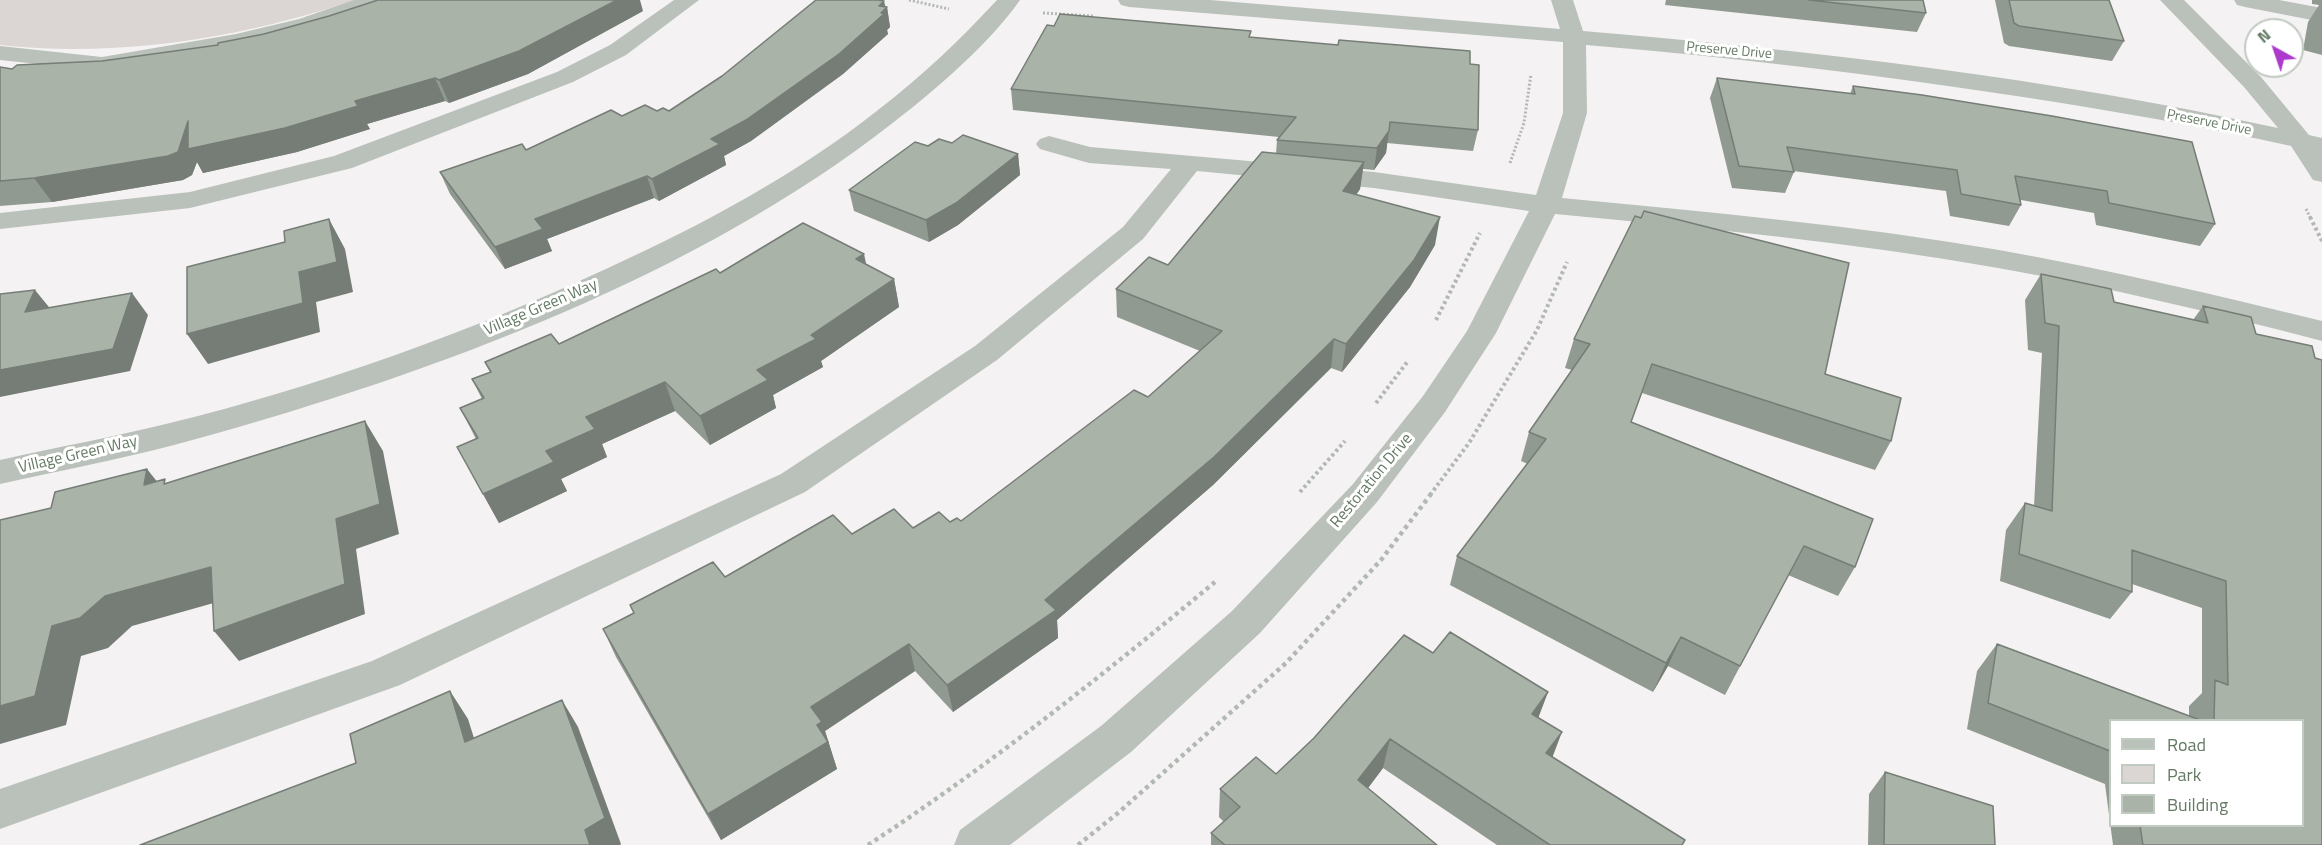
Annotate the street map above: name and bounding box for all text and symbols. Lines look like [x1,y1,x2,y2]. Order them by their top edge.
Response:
north arrow [2244,18,2304,78]
text: N [2252,23,2276,49]
street label: Preserve Drive [1685,39,1773,63]
street label: Preserve Drive [2165,107,2253,139]
street label: Village Green Way [481,275,601,341]
street label: Restoration Drive [1327,430,1417,532]
street label: Village Green Way [17,432,139,478]
legend [2109,719,2304,827]
text: Road [2167,731,2206,758]
text: Park [2167,761,2201,788]
text: Building [2167,791,2228,818]

